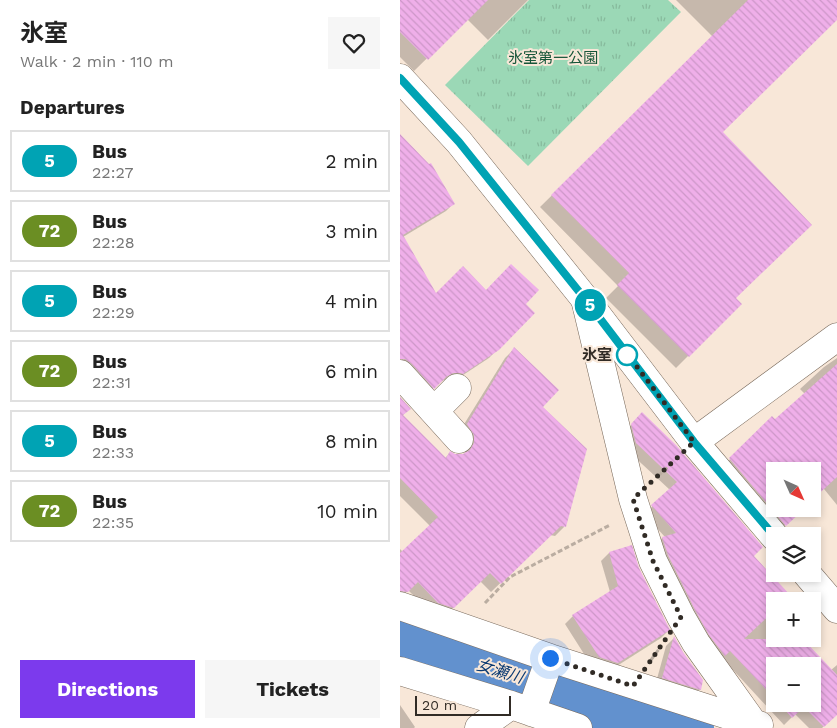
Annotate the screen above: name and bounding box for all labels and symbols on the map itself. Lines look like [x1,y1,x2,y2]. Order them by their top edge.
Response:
park label: 氷室第一公園 [508,49,598,67]
line badge: 5 [574,289,606,321]
marker: 氷室 [616,344,638,366]
place label: 氷室 [582,346,612,364]
north arrow [766,462,821,518]
your location [538,646,563,671]
water label: 女瀬川 [474,655,528,688]
scale bar [415,693,511,716]

